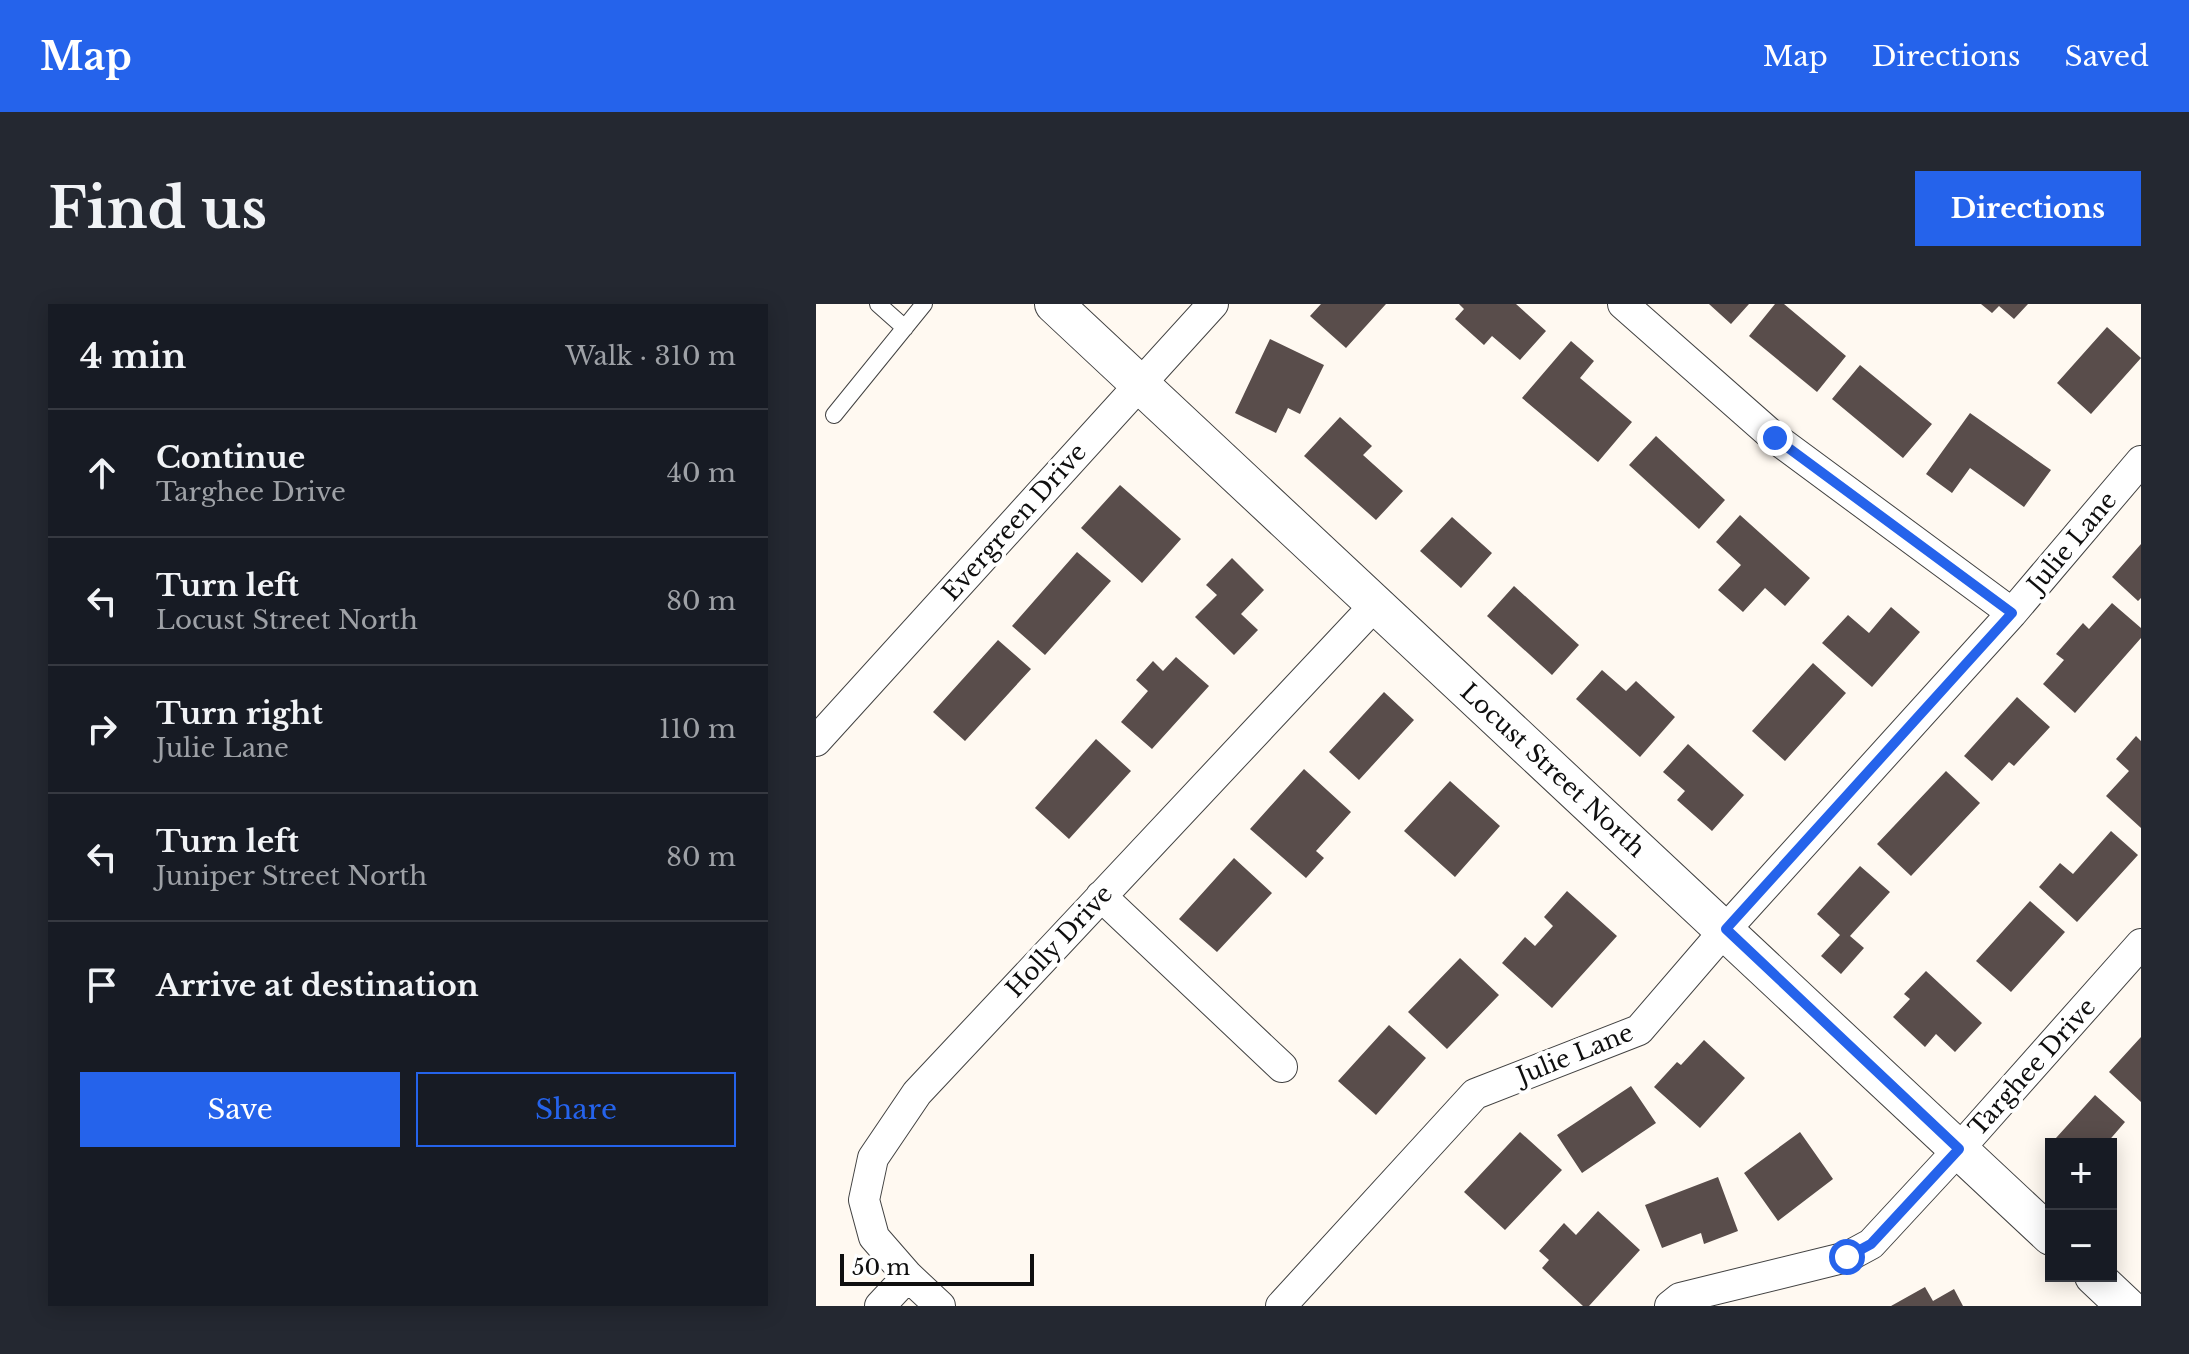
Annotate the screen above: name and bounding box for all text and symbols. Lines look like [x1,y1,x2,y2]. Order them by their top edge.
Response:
text: Map [40,33,132,80]
text: Map [1763,39,1828,74]
text: Directions [1872,39,2021,74]
text: Saved [2065,39,2149,74]
button: Directions [1915,171,2141,246]
text: Find us [48,174,267,243]
text: 4 min [80,335,186,377]
text: Walk · 310 m [565,340,736,372]
route end [1757,420,1793,456]
street label: Evergreen Drive [936,437,1092,607]
text: Continue [156,439,305,476]
icon: ahead [80,451,124,495]
text: 40 m [667,457,736,489]
text: Targhee Drive [156,476,346,508]
street label: Julie Lane [2020,486,2123,601]
text: Turn left [156,567,299,604]
icon: left [80,579,124,623]
text: 80 m [666,585,736,617]
text: Locust Street North [156,604,418,636]
street label: Locust Street North [1455,677,1651,863]
text: Turn right [156,695,323,732]
icon: right [80,707,124,751]
text: 110 m [659,713,736,745]
text: Julie Lane [156,732,289,764]
text: Turn left [156,823,299,860]
icon: left [80,835,124,879]
text: 80 m [666,841,736,873]
text: Juniper Street North [156,860,427,892]
street label: Holly Drive [1000,879,1118,1003]
icon: arrive [80,963,124,1007]
text: Arrive at destination [156,967,479,1004]
street label: Targhee Drive [1963,992,2101,1142]
street label: Julie Lane [1510,1018,1637,1092]
button: Save [80,1072,400,1147]
button: Share [416,1072,736,1147]
map controls [2045,1138,2117,1282]
button: + [2045,1138,2117,1210]
button: − [2045,1210,2117,1282]
route start [1829,1239,1865,1275]
scale bar [840,1250,1034,1286]
text: 50 m [852,1254,910,1281]

